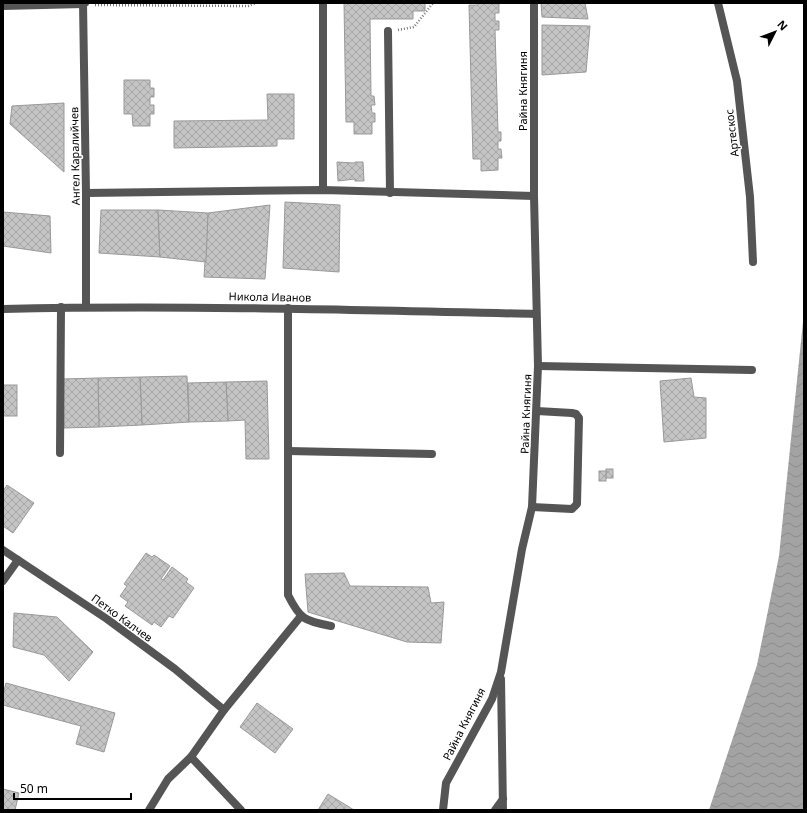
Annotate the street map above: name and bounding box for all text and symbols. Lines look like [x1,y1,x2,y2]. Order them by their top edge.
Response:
north arrow [755,12,795,52]
text: N [774,17,791,33]
street label: Райна Княгиня [515,51,530,131]
street label: Ангел Каралийчев [66,107,83,205]
street label: Артескос [721,108,742,158]
street label: Никола Иванов [229,288,312,305]
street label: Райна Княгиня [517,374,534,454]
street label: Петко Калчев [89,590,156,645]
street label: Райна Княгиня [439,685,488,763]
scale bar [14,775,131,801]
text: 50 m [20,780,48,797]

